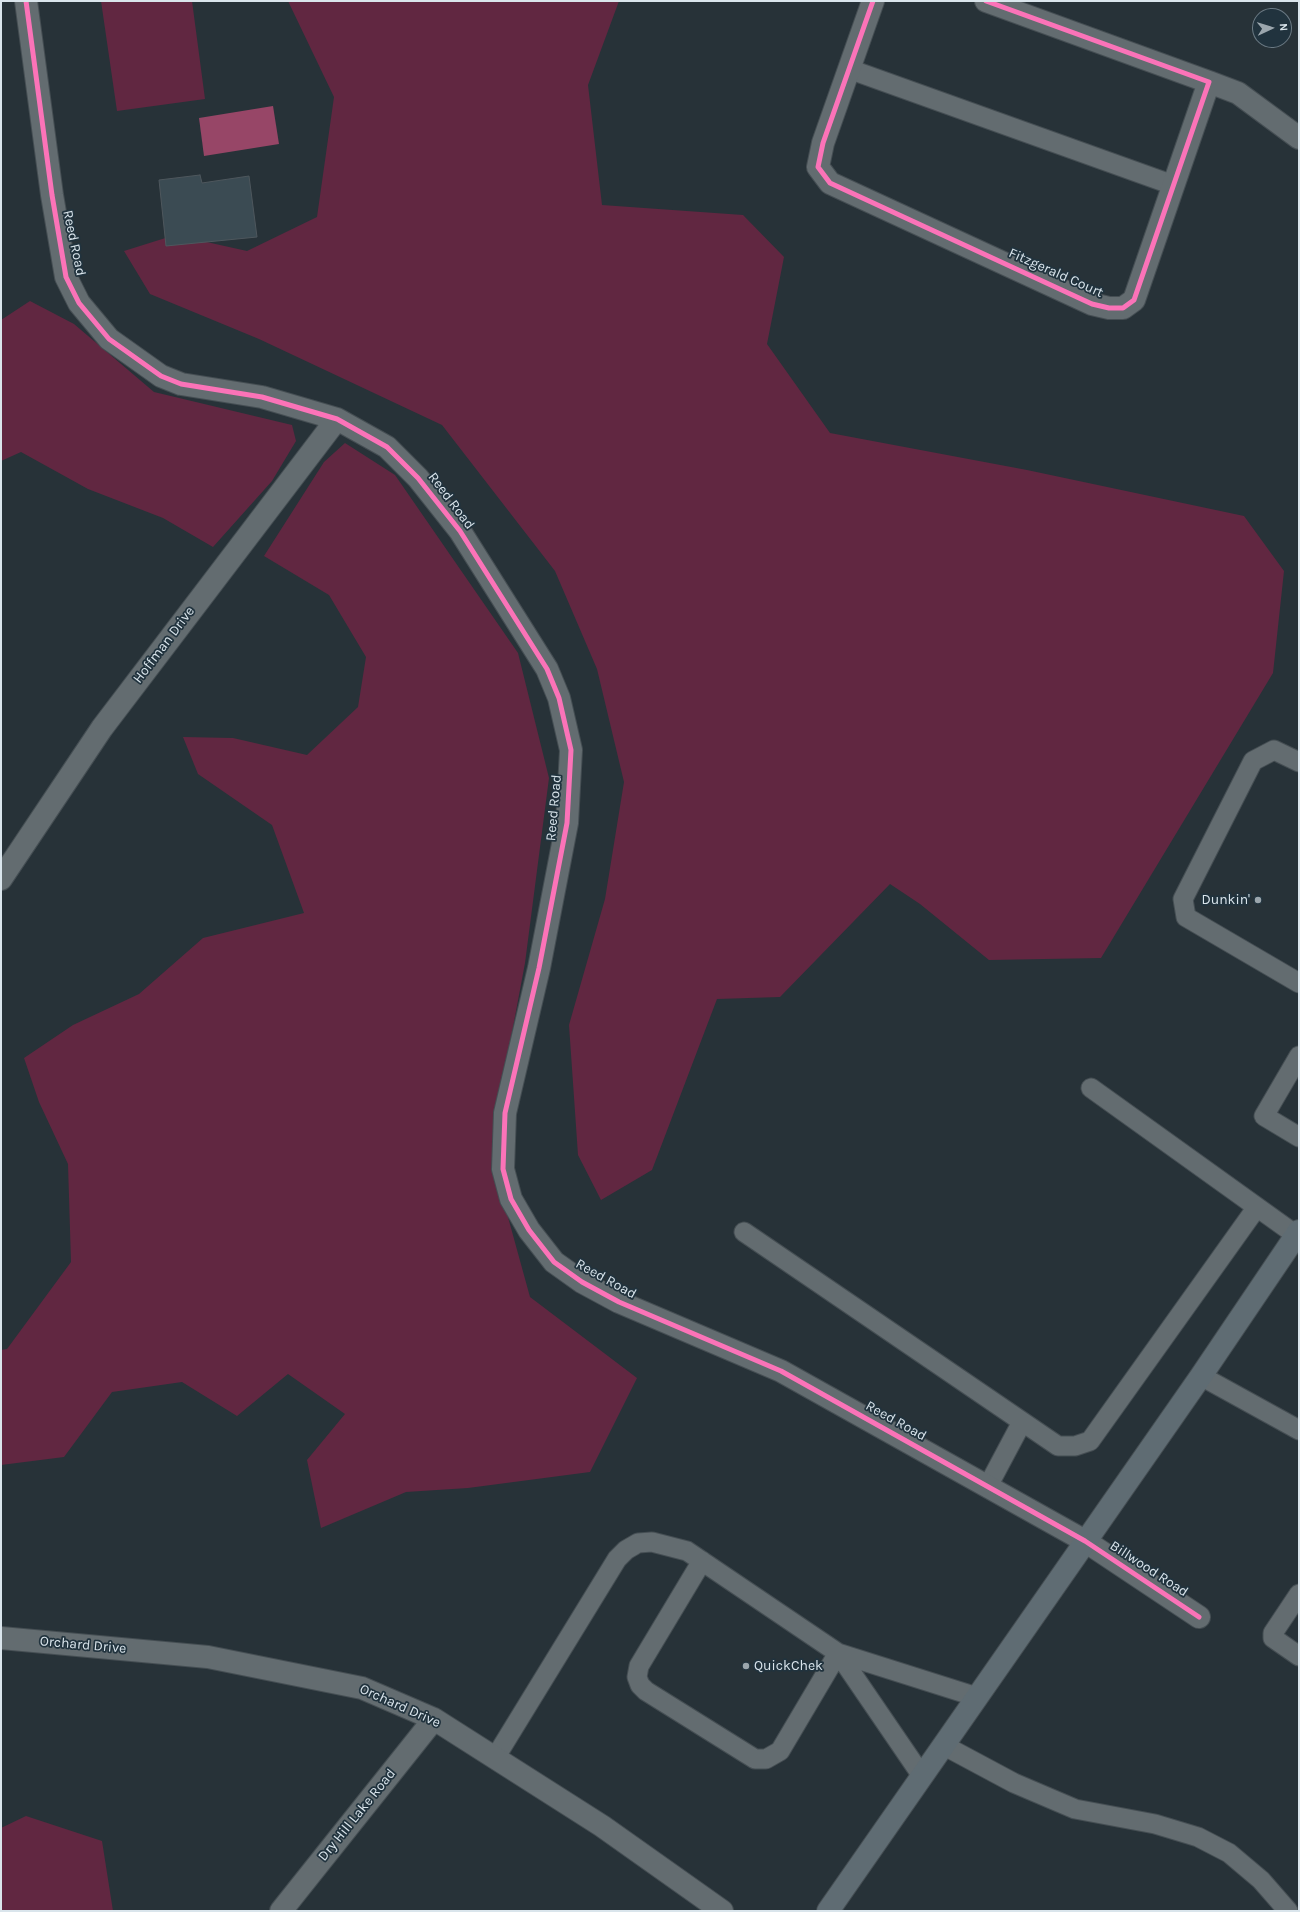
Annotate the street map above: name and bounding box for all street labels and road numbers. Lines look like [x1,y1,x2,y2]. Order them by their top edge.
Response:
street label: Reed Road [59,209,89,277]
street label: Fitzgerald Court [1006,245,1106,301]
street label: Reed Road [424,469,478,533]
street label: Hoffman Drive [130,603,198,687]
street label: Reed Road [543,774,565,842]
street label: Reed Road [573,1255,639,1303]
street label: Reed Road [863,1397,929,1445]
street label: Billwood Road [1107,1537,1191,1601]
street label: Orchard Drive [39,1633,127,1657]
street label: Orchard Drive [357,1681,443,1731]
street label: Dry Hill Lake Road [315,1766,399,1864]

